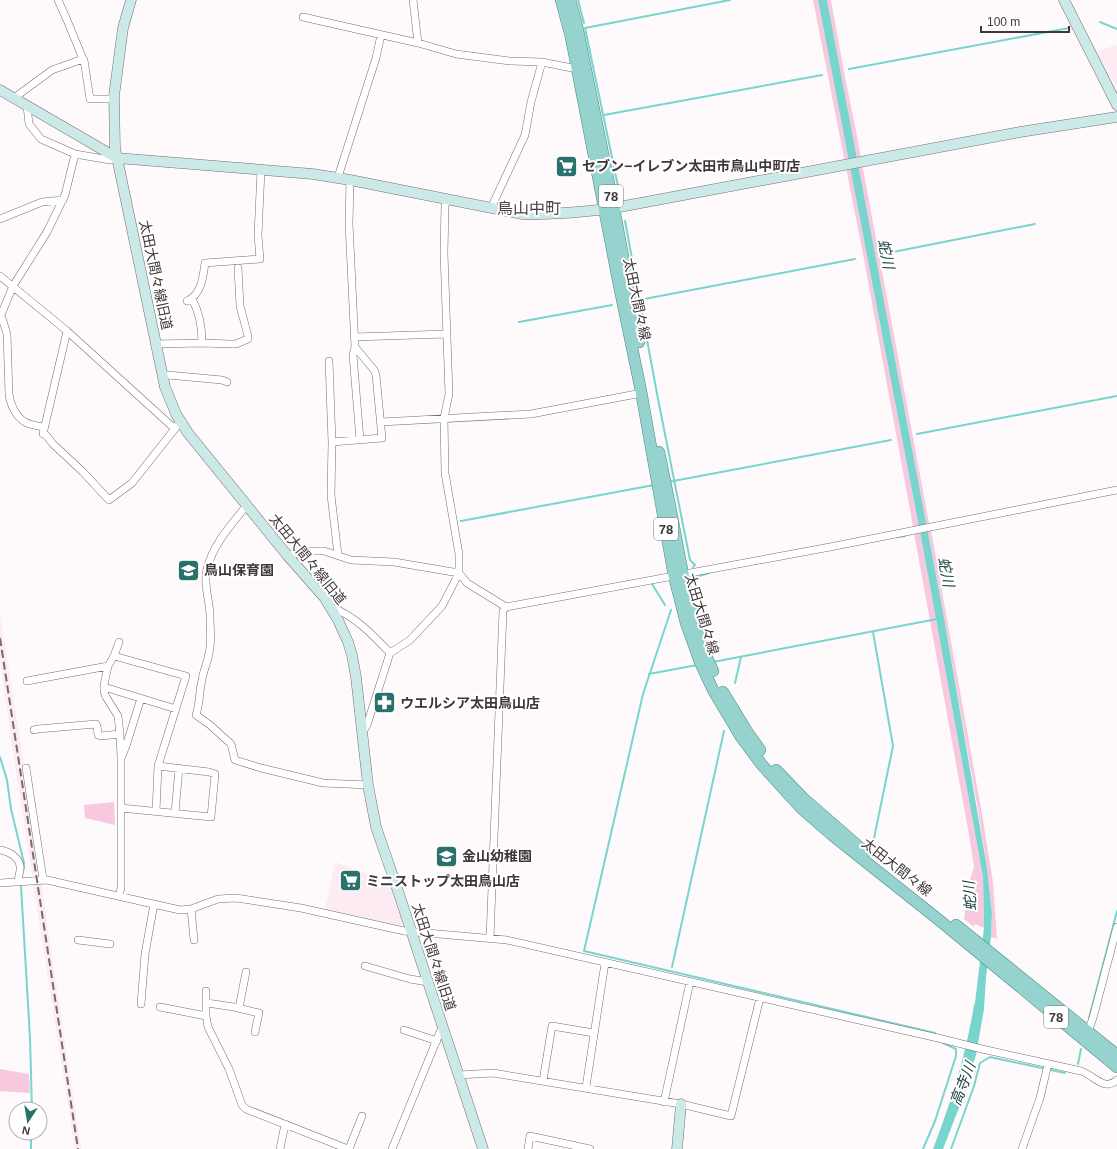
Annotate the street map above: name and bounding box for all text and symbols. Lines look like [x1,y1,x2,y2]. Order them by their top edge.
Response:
scale bar [981,8,1069,34]
text: 100 m [987,15,1020,29]
supermarket icon: セブン−イレブン太田市鳥山中町店 [554,153,580,179]
place label: セブン−イレブン太田市鳥山中町店 [582,158,800,174]
road number: 78 [599,185,623,207]
district label: 鳥山中町 [497,200,561,217]
street label: 太田大間々線旧道 [137,219,175,331]
water label: 蛇川 [875,238,898,272]
street label: 太田大間々線 [620,256,654,342]
street label: 太田大間々線旧道 [267,510,349,608]
road number: 78 [654,518,678,540]
water label: 蛇川 [935,556,958,590]
school or university icon: 鳥山保育園 [175,557,201,583]
place label: 鳥山保育園 [204,562,274,578]
street label: 太田大間々線 [682,571,722,657]
pharmacy icon: ウエルシア太田鳥山店 [372,690,398,716]
place label: ウエルシア太田鳥山店 [400,695,540,711]
street label: 太田大間々線 [859,835,935,899]
school or university icon: 金山幼稚園 [433,843,459,869]
place label: 金山幼稚園 [462,848,532,864]
supermarket icon: ミニストップ太田鳥山店 [337,868,363,894]
place label: ミニストップ太田鳥山店 [366,873,520,889]
water label: 蛇川 [960,878,979,912]
street label: 太田大間々線旧道 [409,901,459,1013]
road number: 78 [1044,1006,1068,1028]
water label: 高寺川 [947,1058,979,1108]
north arrow [8,1101,48,1141]
text: N [21,1124,31,1137]

